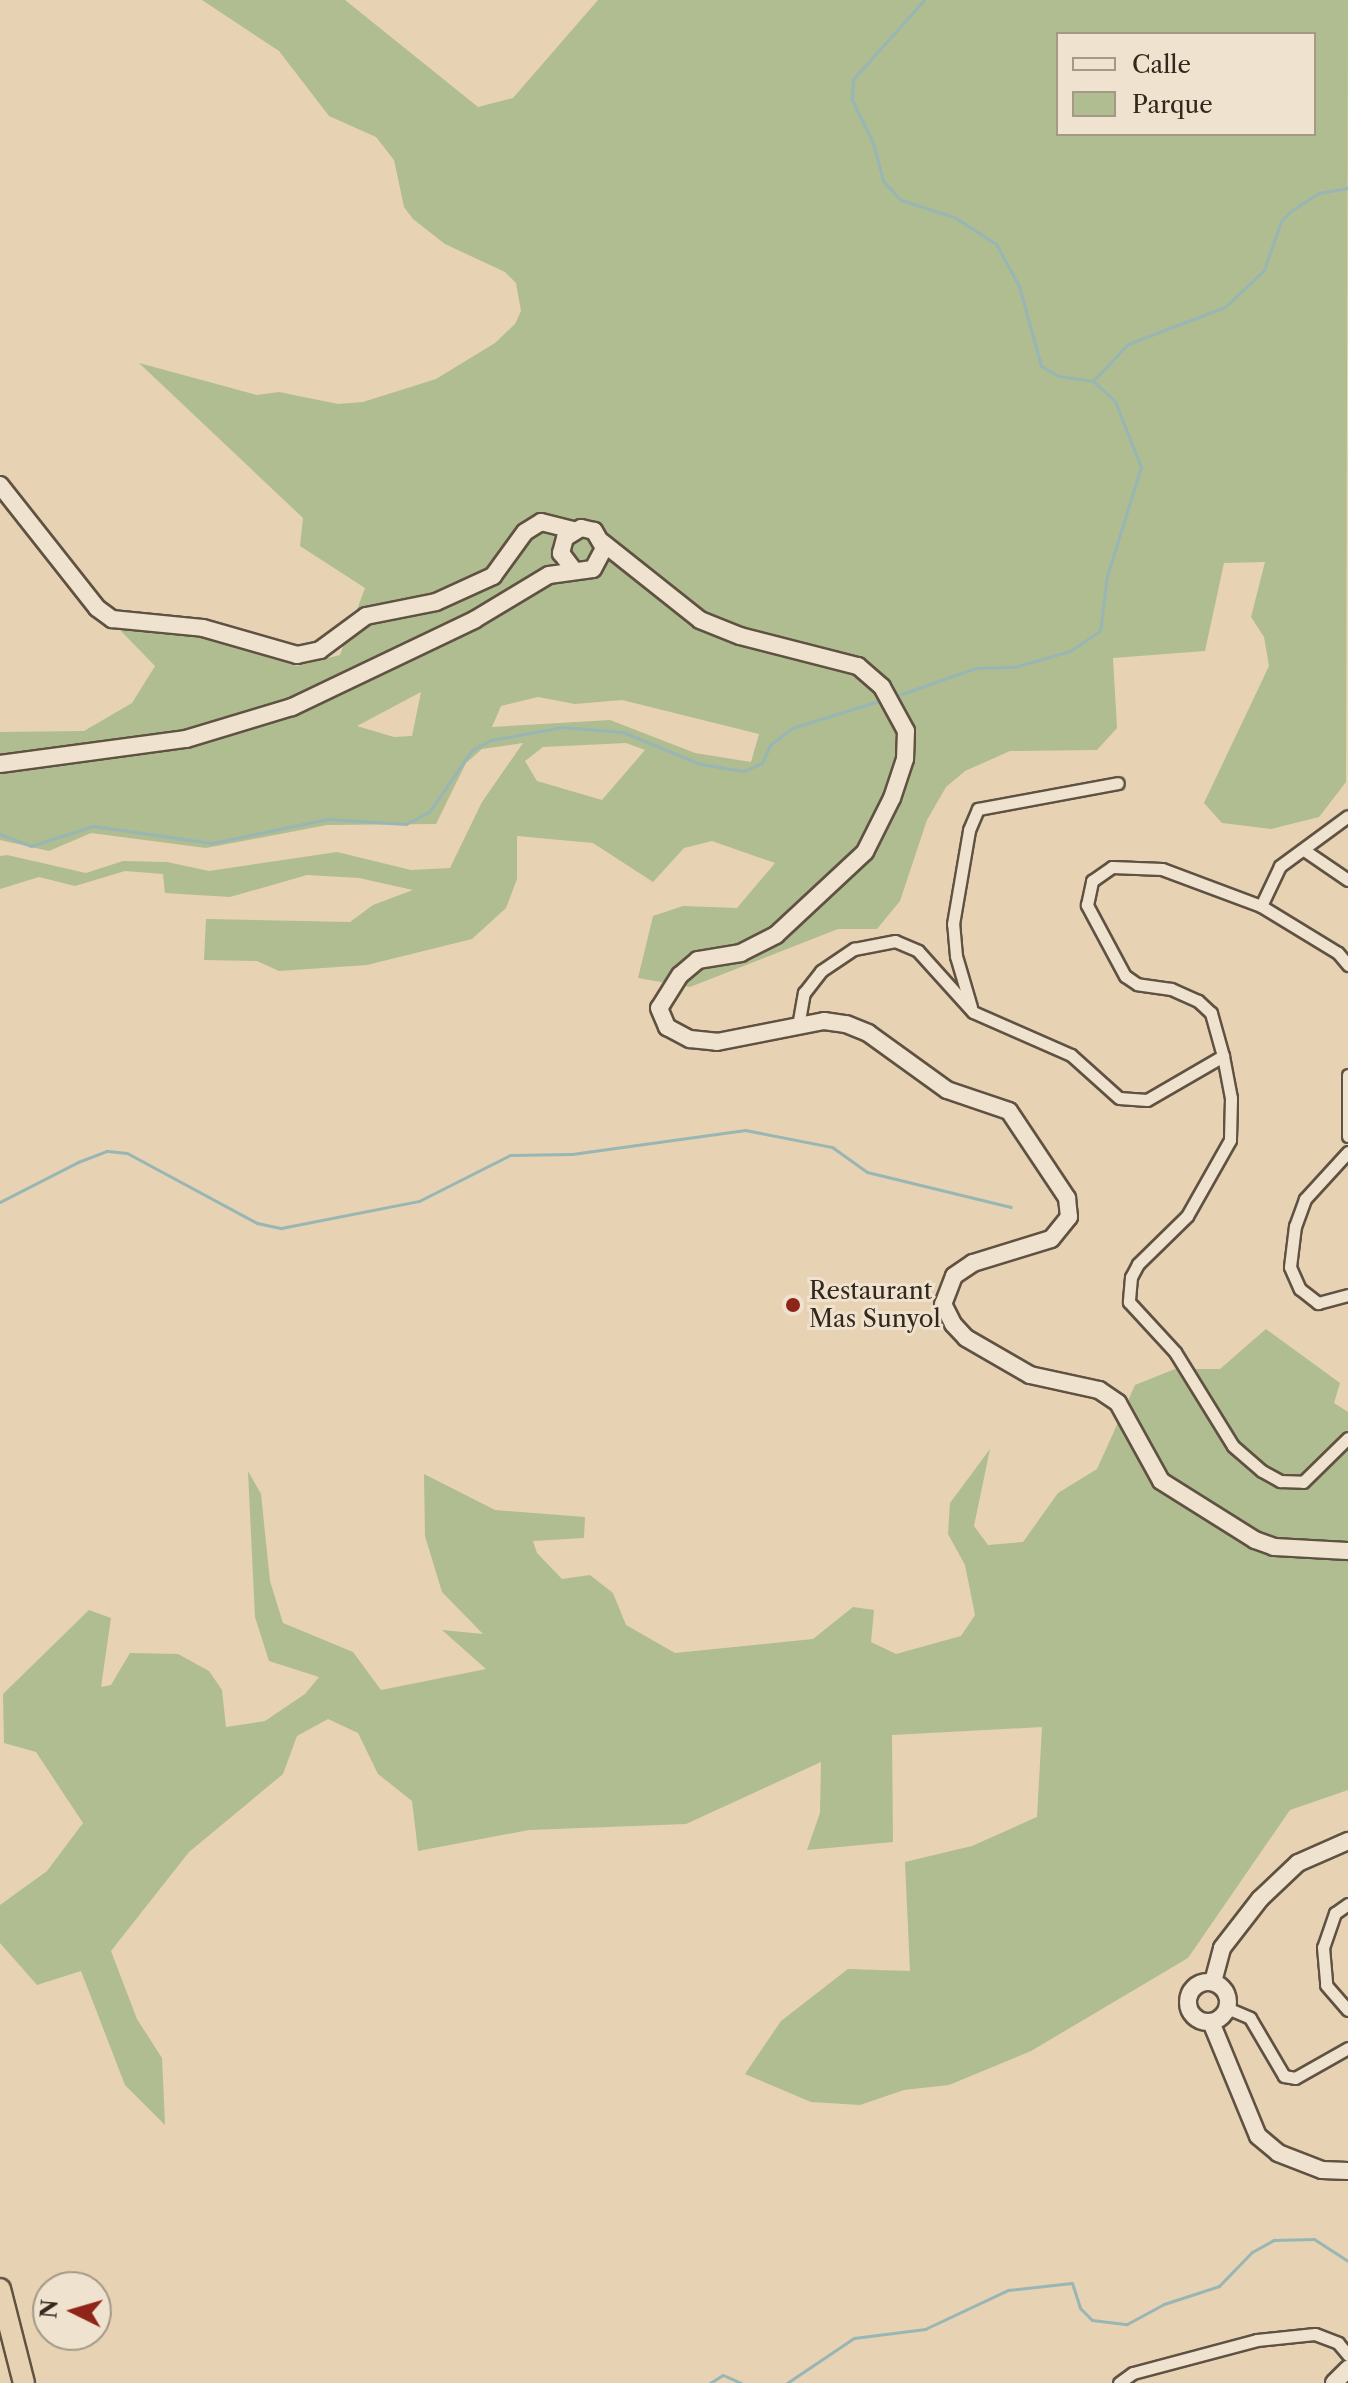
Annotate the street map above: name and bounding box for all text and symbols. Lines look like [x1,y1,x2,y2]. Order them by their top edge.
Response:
legend [1056,32,1316,136]
text: Calle [1132,50,1191,79]
text: Parque [1132,90,1213,119]
place label: Restaurant Mas Sunyol [809,1277,941,1333]
marker: Restaurant Mas Sunyol [784,1296,802,1314]
north arrow [32,2271,112,2351]
text: N [35,2298,64,2320]

